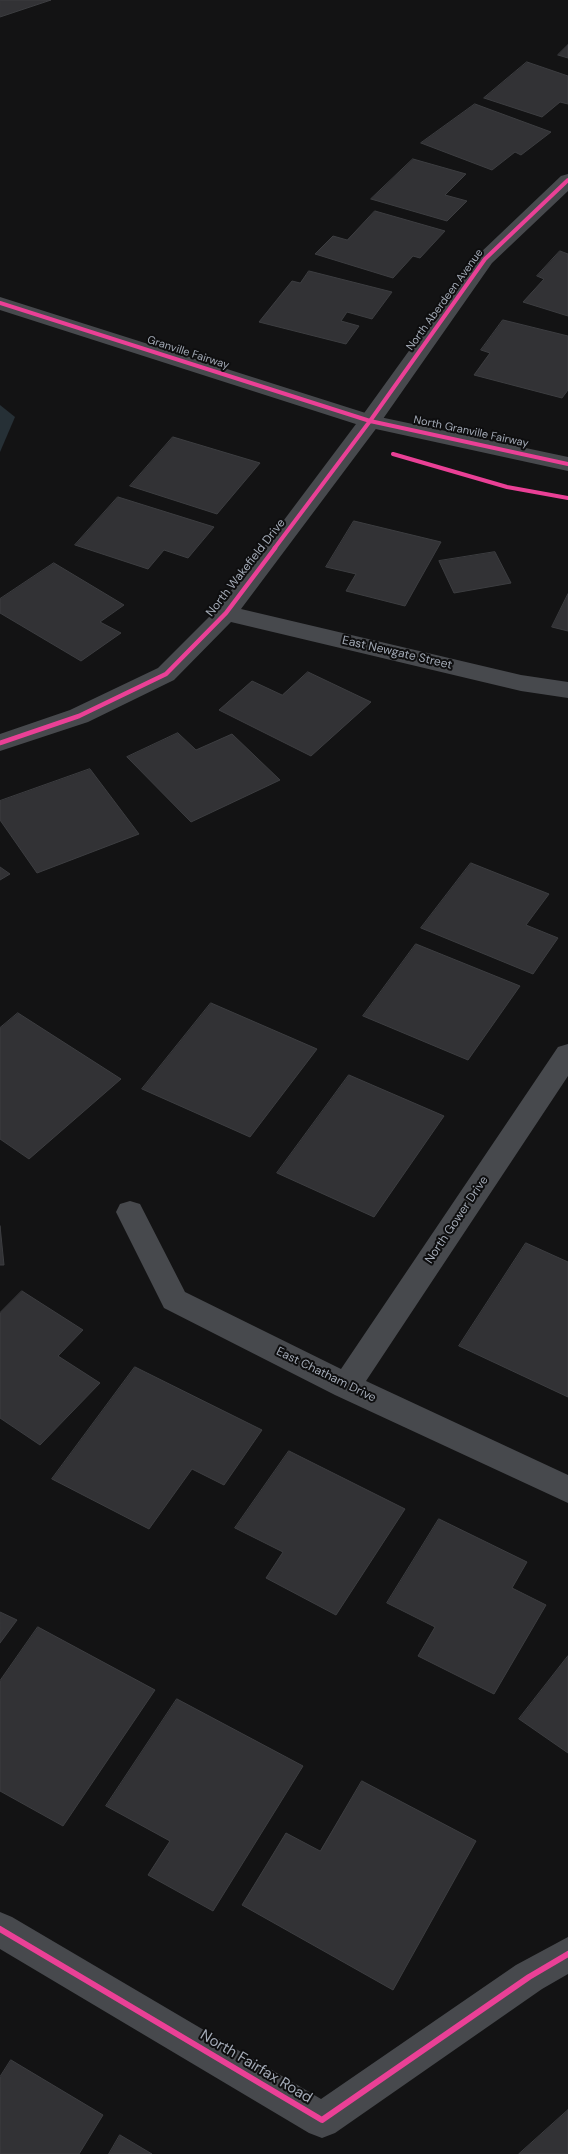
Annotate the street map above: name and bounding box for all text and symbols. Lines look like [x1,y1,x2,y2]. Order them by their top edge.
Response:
street label: North Aberdeen Avenue [404,247,486,353]
street label: Granville Fairway [145,334,231,372]
street label: North Granville Fairway [412,413,530,451]
street label: North Wakefield Drive [203,516,289,620]
street label: East Newgate Street [341,633,453,673]
street label: North Gower Drive [422,1174,492,1266]
street label: East Chatham Drive [274,1345,378,1405]
street label: North Fairfax Road [197,2026,315,2108]

